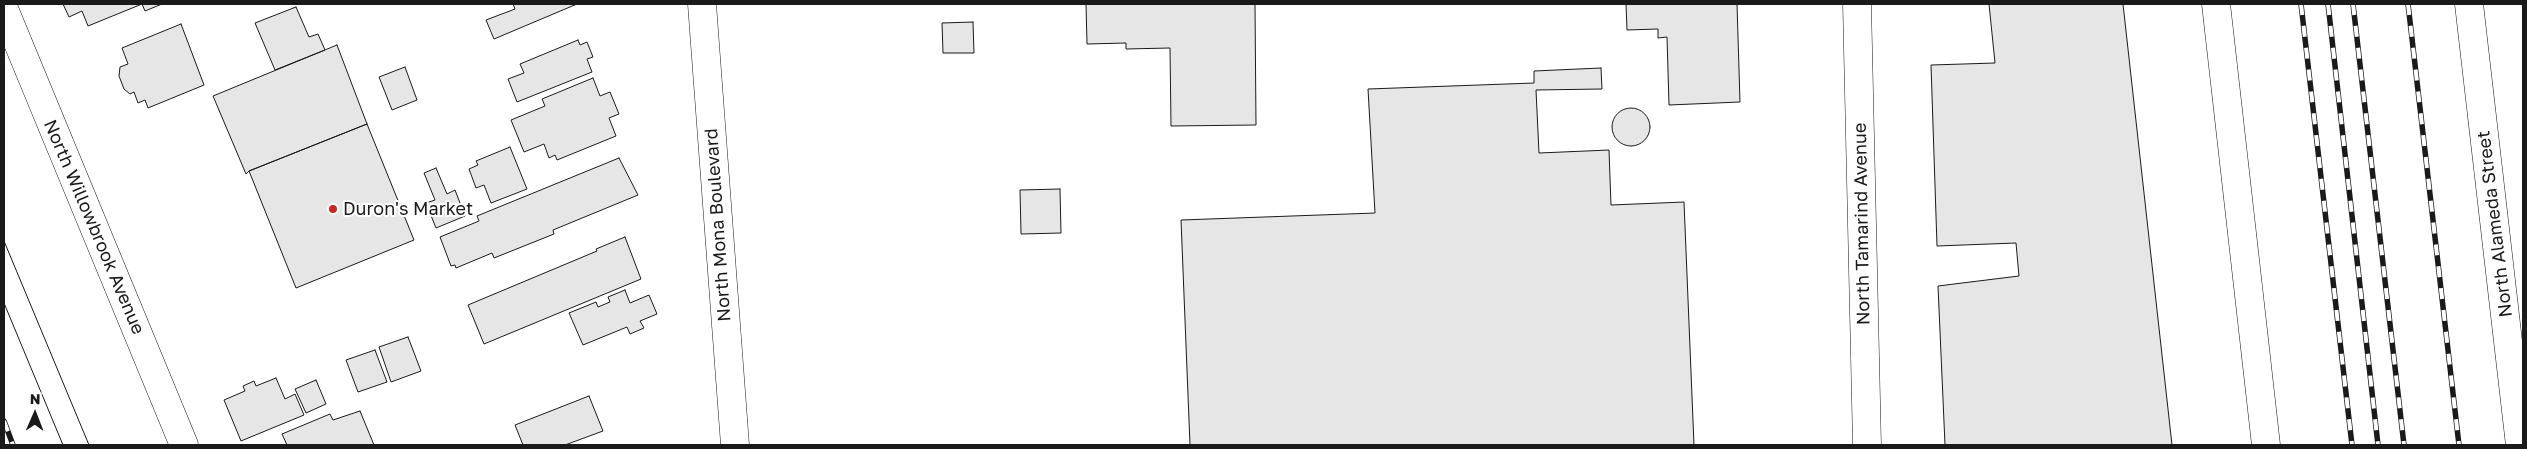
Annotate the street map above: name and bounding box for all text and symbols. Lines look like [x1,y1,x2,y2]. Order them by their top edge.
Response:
street label: North Willowbrook Avenue [39,116,149,338]
street label: North Tamarind Avenue [1849,123,1875,325]
street label: North Mona Boulevard [700,128,736,322]
street label: North Alameda Street [2473,130,2517,318]
place label: Duron's Market [343,198,473,220]
marker: Duron's Market [327,203,339,215]
north arrow [10,389,60,439]
text: N [30,390,41,407]

